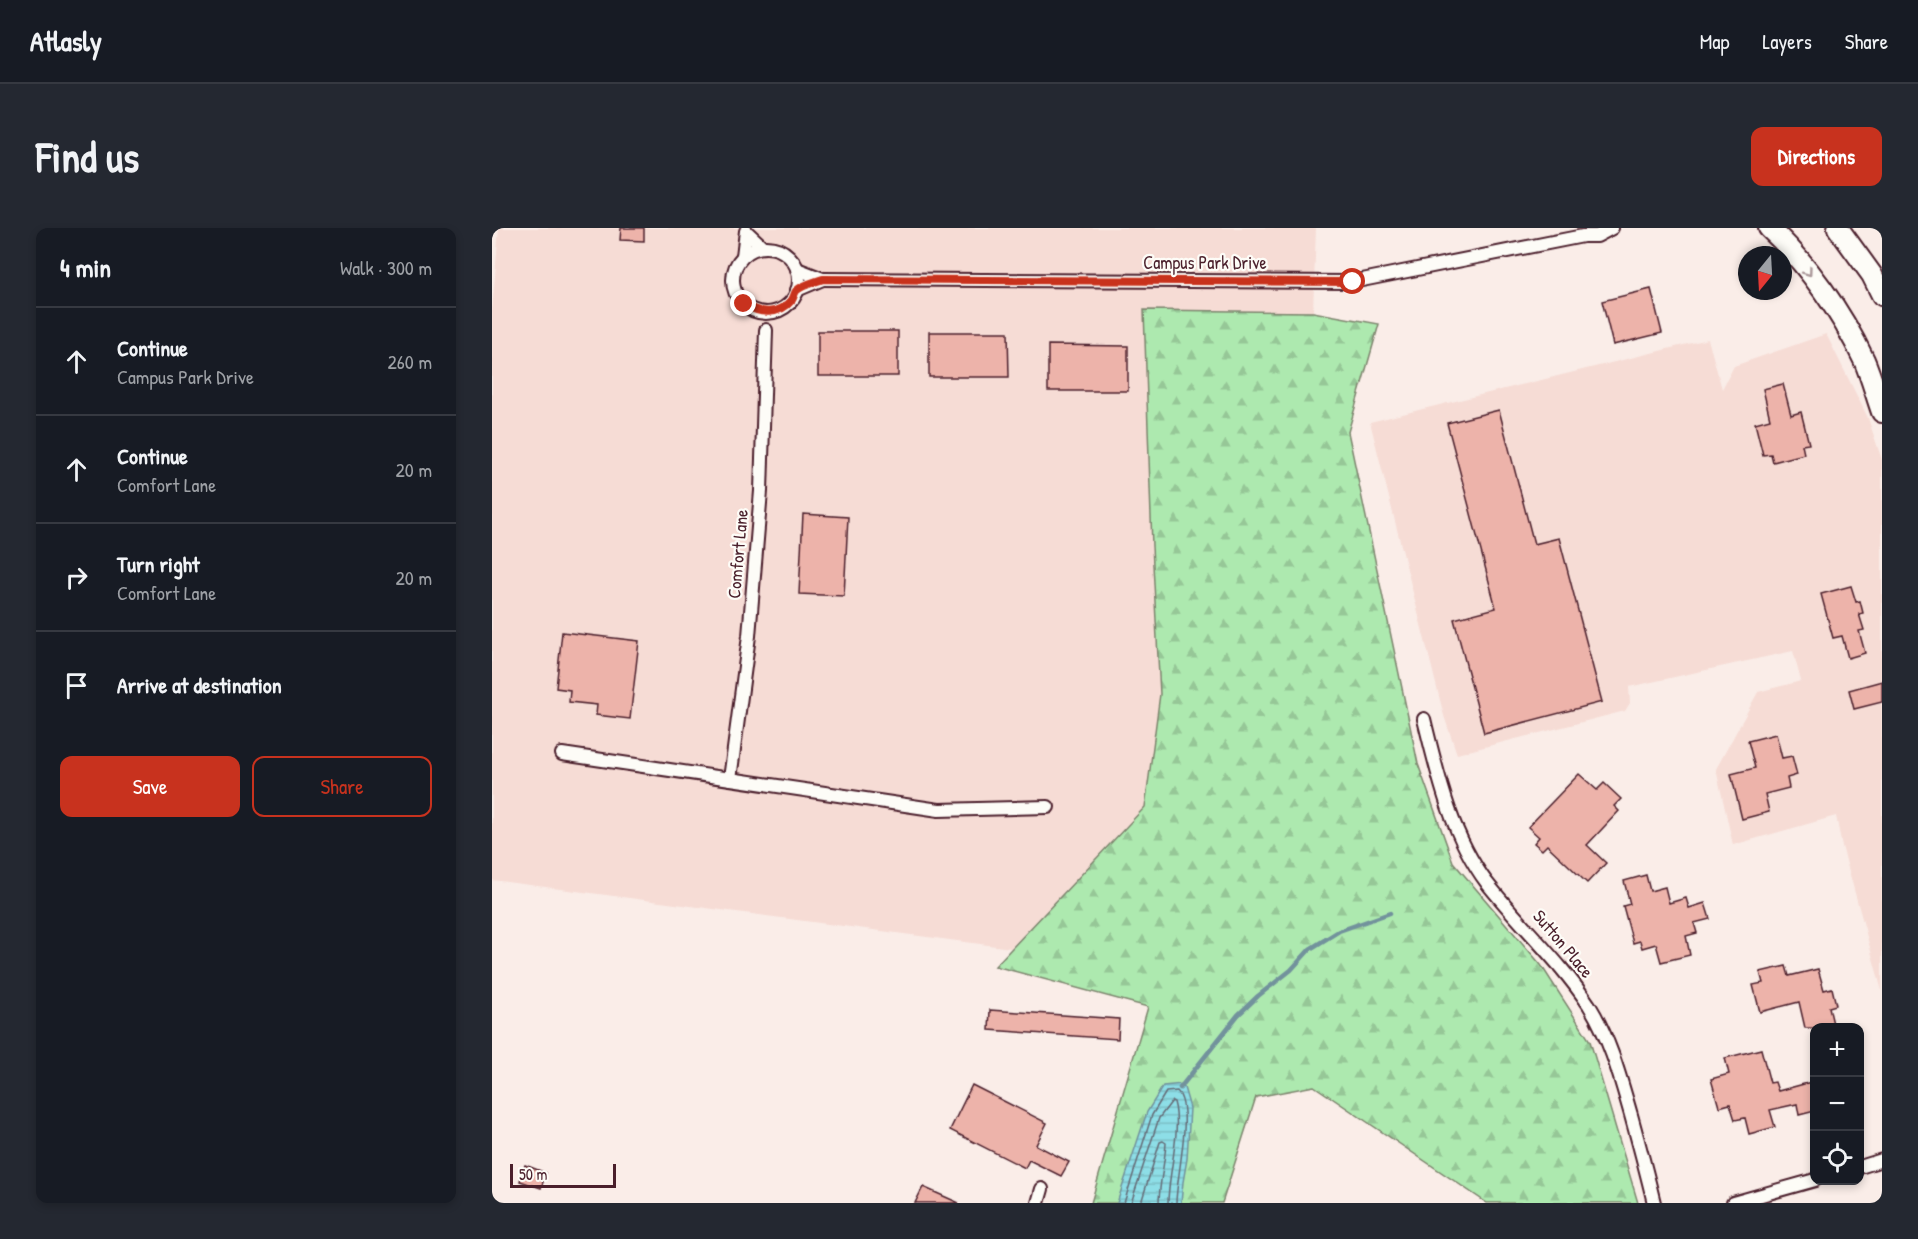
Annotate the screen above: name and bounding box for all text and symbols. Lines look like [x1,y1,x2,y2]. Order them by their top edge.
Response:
text: Atlasly [30,22,102,60]
text: Map [1700,27,1729,56]
text: Layers [1762,27,1812,56]
text: Share [1845,27,1888,56]
button: Directions [1751,127,1882,186]
text: Find us [36,128,139,185]
north arrow [1738,246,1792,300]
text: 4 min [60,250,111,285]
street label: Campus Park Drive [1143,250,1267,275]
text: Walk · 300 m [340,254,432,281]
one-way arrow [1801,265,1812,276]
route start [1339,268,1365,294]
route end [730,290,756,316]
text: Continue [117,333,188,363]
icon: ahead [60,345,93,378]
text: 260 m [388,348,432,375]
text: Campus Park Drive [117,363,254,390]
text: Continue [117,441,188,471]
icon: ahead [60,453,93,486]
text: 20 m [395,456,432,483]
text: Comfort Lane [117,471,216,498]
street label: Comfort Lane [721,508,754,600]
text: Turn right [117,549,200,579]
icon: right [60,561,93,594]
text: 20 m [395,564,432,591]
text: Comfort Lane [117,579,216,606]
icon: arrive [60,669,93,702]
text: Arrive at destination [117,670,282,700]
button: Save [60,756,240,817]
button: Share [252,756,432,817]
street label: Sutton Place [1527,904,1599,983]
map controls [1810,1023,1864,1185]
button: + [1810,1023,1864,1077]
button: − [1810,1077,1864,1131]
button: locate [1810,1131,1864,1185]
scale bar [510,1161,616,1188]
text: 50 m [519,1163,548,1185]

